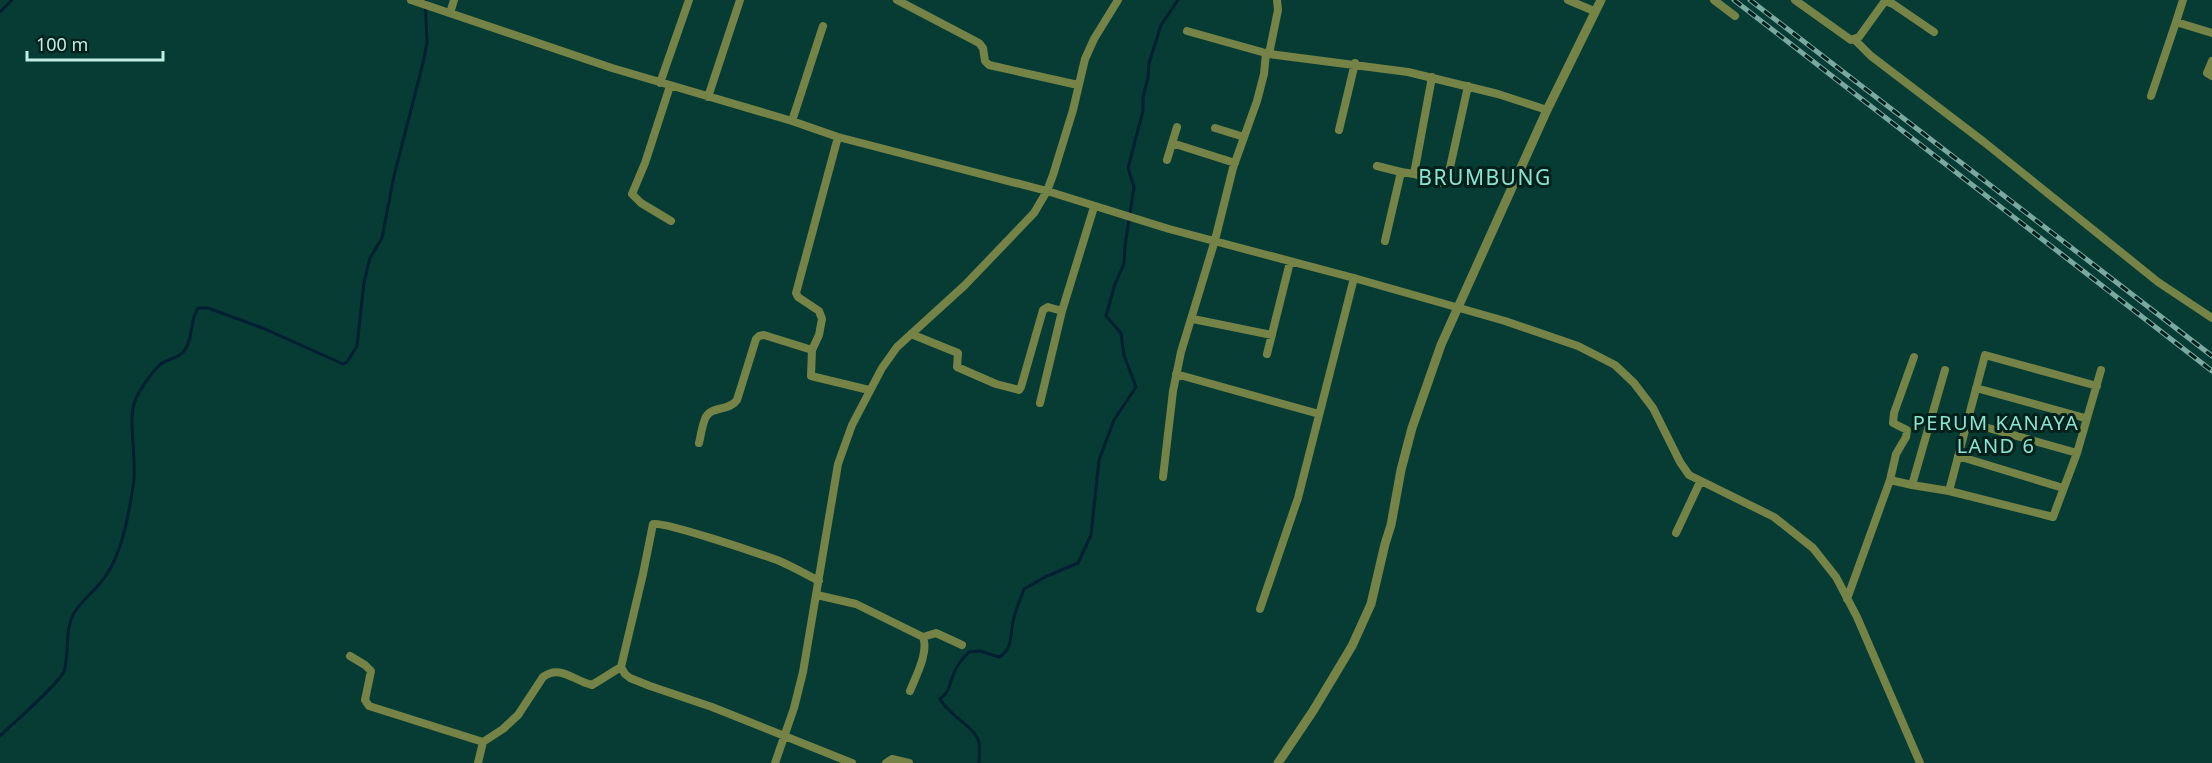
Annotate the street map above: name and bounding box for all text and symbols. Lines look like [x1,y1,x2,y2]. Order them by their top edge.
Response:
scale bar [27,24,164,62]
text: 100 m [36,32,88,56]
district label: BRUMBUNG [1418,163,1552,191]
district label: PERUM KANAYA LAND 6 [1913,409,2079,459]

